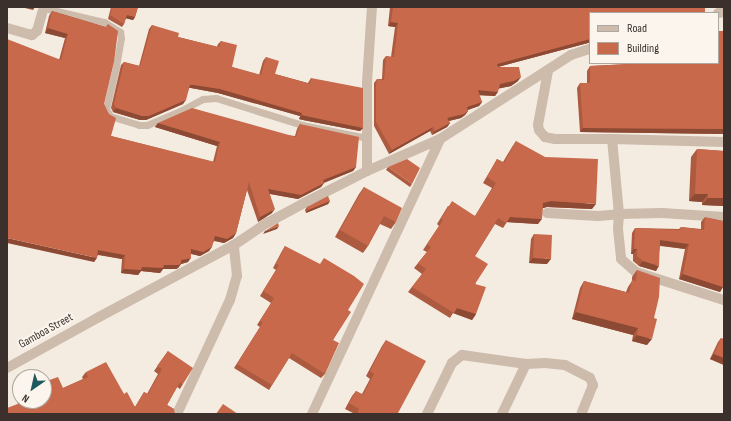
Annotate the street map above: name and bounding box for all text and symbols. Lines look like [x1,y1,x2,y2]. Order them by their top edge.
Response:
legend [589,12,719,64]
text: Road [627,21,647,36]
text: Building [627,41,659,56]
street label: Gamboa Street [16,310,76,352]
north arrow [12,369,52,409]
text: N [19,392,32,406]

